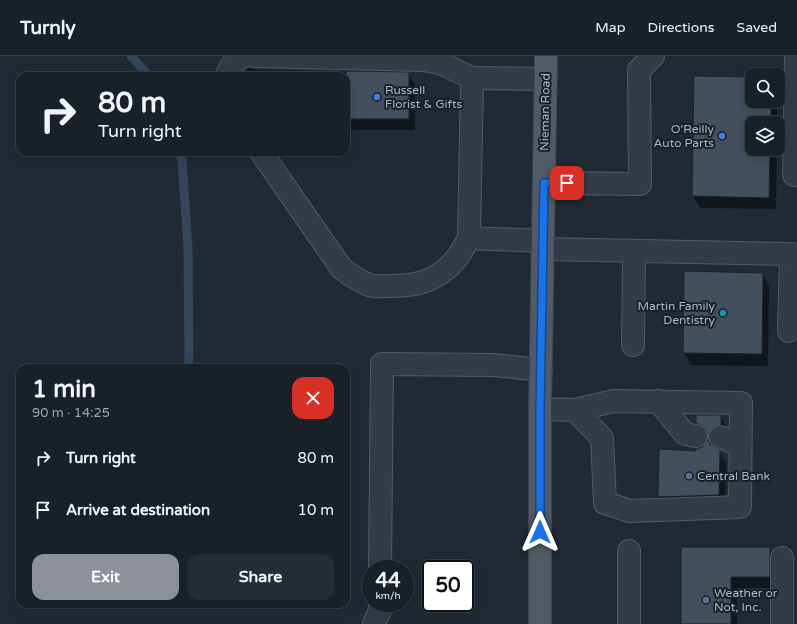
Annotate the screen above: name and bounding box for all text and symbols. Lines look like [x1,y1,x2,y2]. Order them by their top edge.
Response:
text: Turnly [20,17,76,39]
text: Map [595,19,626,36]
text: Directions [648,19,715,36]
text: Saved [737,19,777,36]
map controls [745,68,785,156]
button: search [745,68,785,108]
street label: Nieman Road [537,73,553,151]
place label: Russell Florist & Gifts [385,83,463,111]
text: 80 m [98,86,166,120]
icon: right [32,88,84,140]
marker: Russell Florist & Gifts [372,92,382,102]
button: layers [745,116,785,156]
text: Turn right [98,120,182,142]
place label: O'Reilly Auto Parts [654,122,715,150]
marker: O'Reilly Auto Parts [717,131,727,141]
pin [550,166,584,200]
icon: arrive [556,172,578,194]
place label: Martin Family Dentistry [638,299,716,327]
marker: Martin Family Dentistry [718,308,728,318]
text: 1 min [32,375,96,404]
button: close [292,377,334,419]
text: 90 m · 14:25 [32,405,110,421]
icon: right [32,447,54,469]
text: Turn right [66,449,136,467]
text: 80 m [297,449,334,467]
place label: Central Bank [697,469,771,483]
marker: Central Bank [684,471,694,481]
icon: arrive [32,499,54,521]
text: Arrive at destination [66,501,210,519]
text: 10 m [297,501,334,519]
position arrow [519,511,561,553]
button: Exit [32,554,179,600]
button: Share [187,554,334,600]
speed limit sign: 50 [422,560,474,612]
text: 44 [375,569,401,593]
place label: Weather or Not, Inc. [714,586,778,614]
text: km/h [375,590,401,602]
marker: Weather or Not, Inc. [701,595,711,605]

